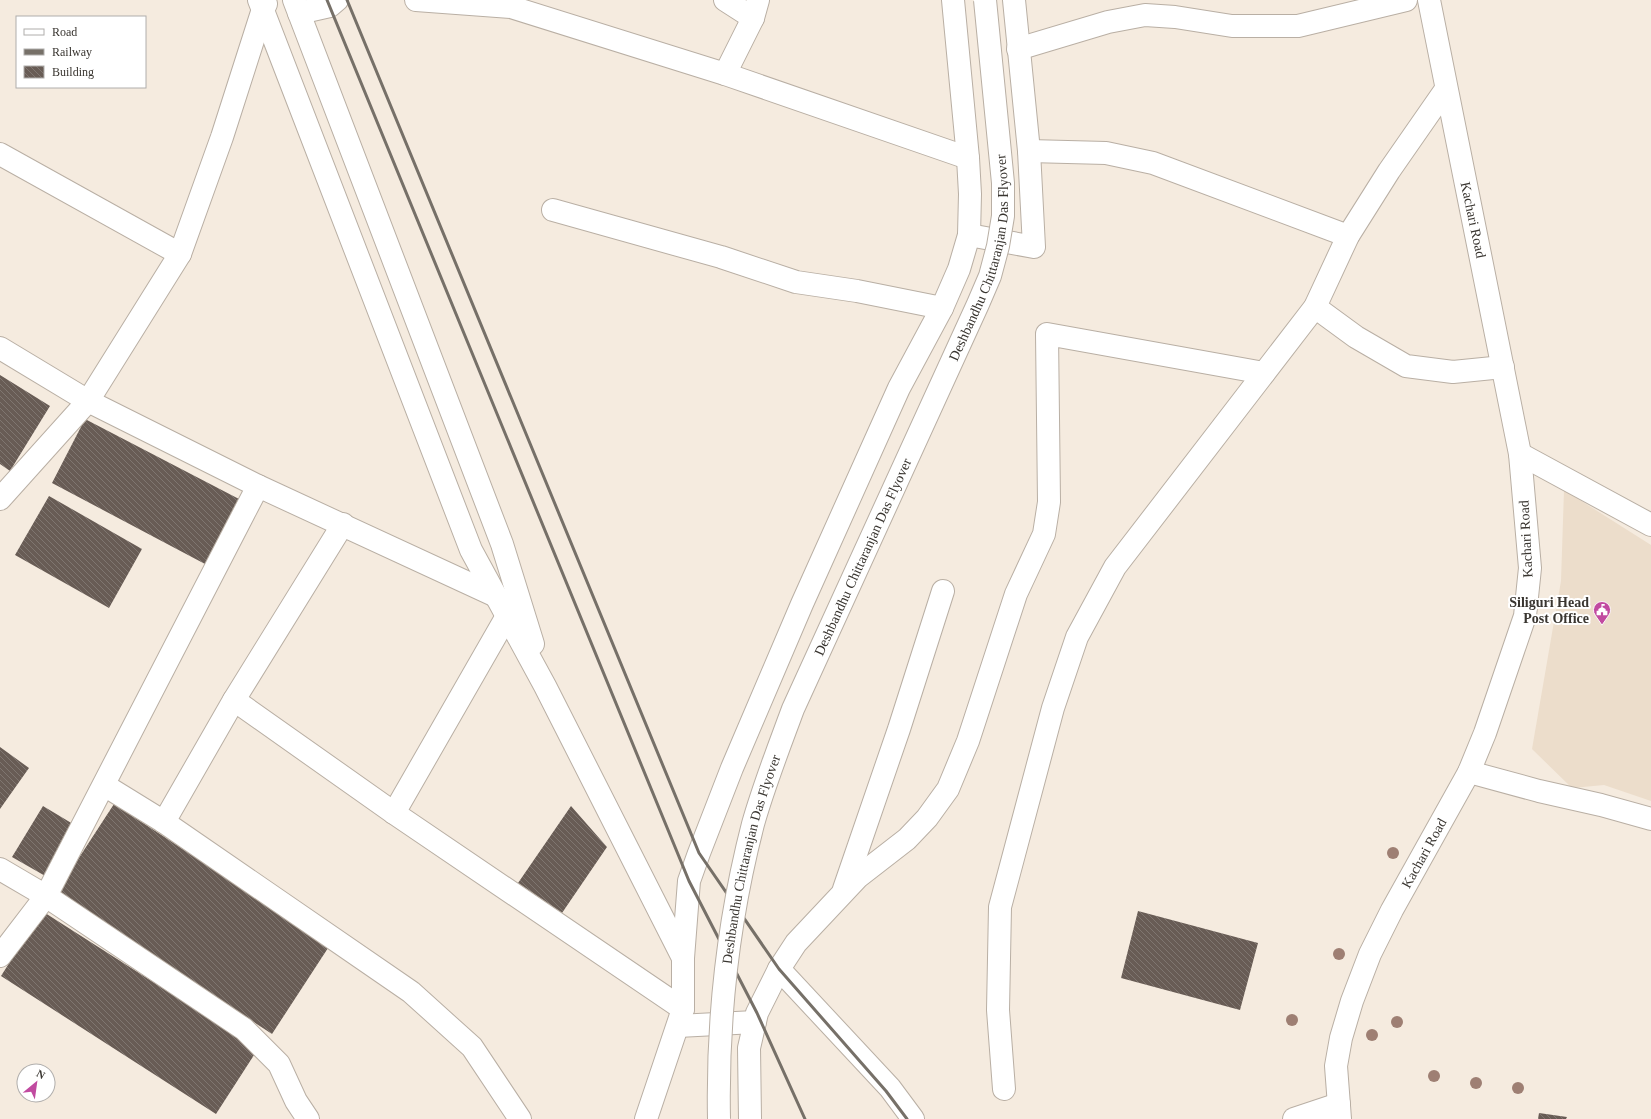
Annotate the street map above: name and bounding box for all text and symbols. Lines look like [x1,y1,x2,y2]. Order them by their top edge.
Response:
legend [16,16,146,88]
text: Road [52,25,77,39]
text: Railway [52,45,92,59]
text: Building [52,65,94,79]
street label: Deshbandhu Chittaranjan Das Flyover [946,153,1011,363]
street label: Kachari Road [1458,181,1488,259]
street label: Deshbandhu Chittaranjan Das Flyover [811,456,914,658]
street label: Kachari Road [1516,500,1536,578]
place label: Siliguri Head Post Office [1509,595,1589,626]
public building icon: Siliguri Head Post Office [1592,600,1612,625]
street label: Deshbandhu Chittaranjan Das Flyover [719,752,783,965]
street label: Kachari Road [1398,816,1449,890]
north arrow [16,1063,56,1103]
text: N [34,1067,47,1081]

